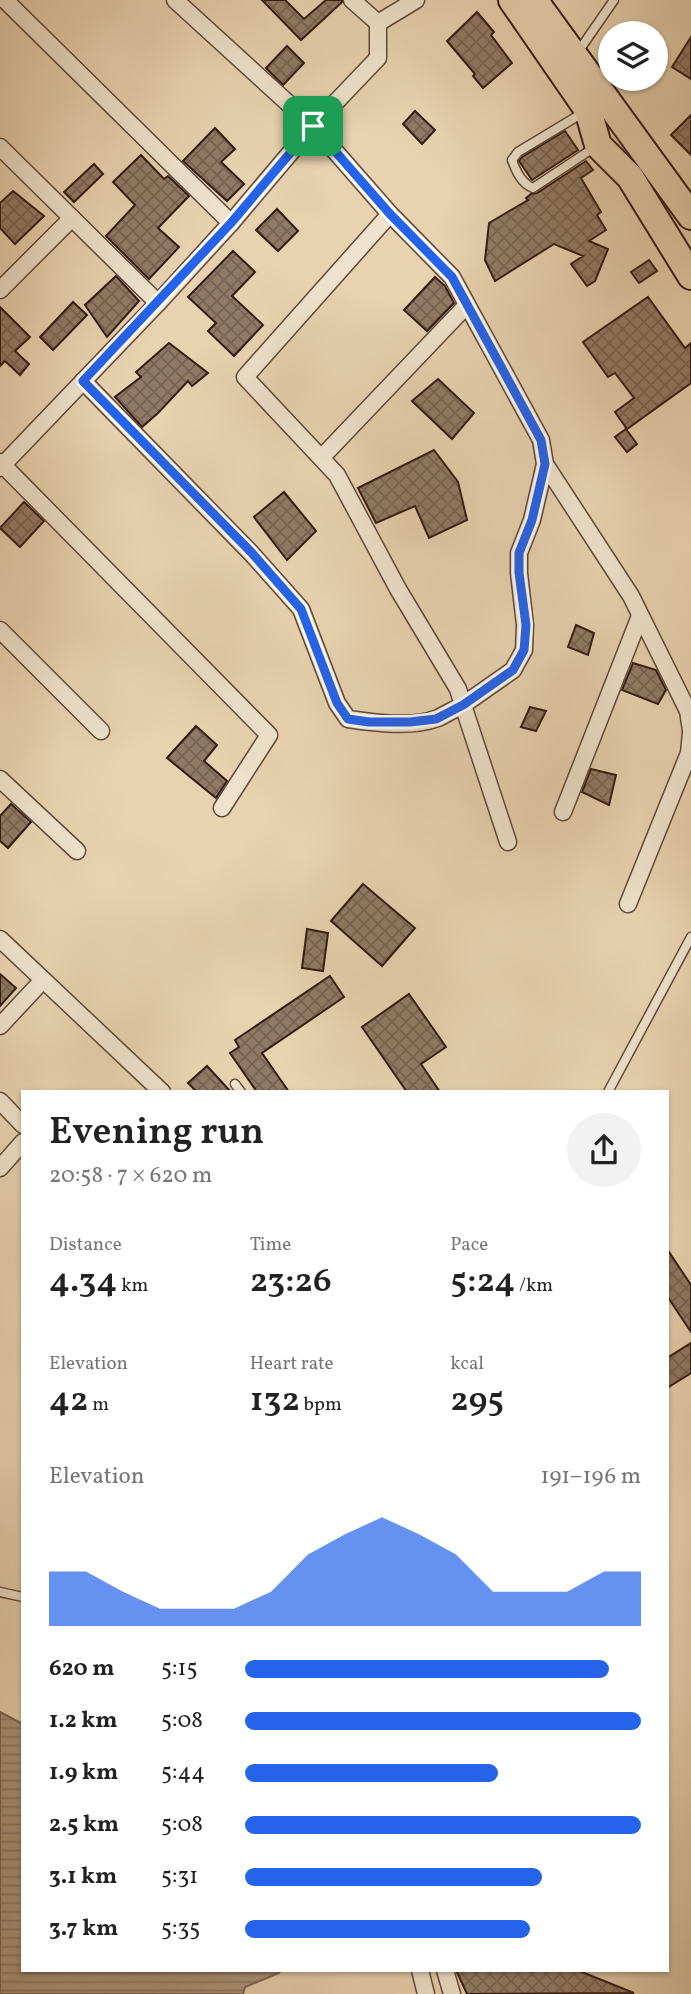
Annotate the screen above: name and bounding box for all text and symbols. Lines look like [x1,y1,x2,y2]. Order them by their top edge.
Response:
map controls [598,21,668,91]
button: layers [598,21,668,91]
pin [283,96,343,156]
icon: arrive [294,107,332,145]
text: Evening run [49,1107,264,1160]
button: share [567,1113,641,1187]
text: 20:58 · 7 × 620 m [49,1160,212,1192]
text: Distance [49,1232,122,1258]
text: Time [250,1232,291,1258]
text: Pace [450,1232,488,1258]
text: 4.34 [49,1258,117,1306]
text: 23:26 [250,1258,332,1306]
text: 5:24 [450,1258,515,1306]
text: km [117,1273,148,1299]
text: /km [515,1273,553,1299]
text: Elevation [49,1351,128,1377]
text: Heart rate [250,1351,334,1377]
text: kcal [450,1351,484,1377]
text: 42 [49,1377,89,1425]
text: 132 [250,1377,300,1425]
text: 295 [450,1377,504,1425]
text: m [89,1392,109,1418]
text: bpm [300,1392,342,1418]
text: Elevation [49,1461,145,1493]
text: 191–196 m [541,1461,641,1493]
text: 620 m [49,1653,115,1685]
text: 5:15 [161,1653,197,1685]
text: 1.2 km [49,1705,118,1737]
text: 5:08 [161,1705,203,1737]
text: 1.9 km [49,1757,118,1789]
text: 5:44 [161,1757,205,1789]
text: 2.5 km [49,1809,119,1841]
text: 5:08 [161,1809,203,1841]
text: 3.1 km [49,1861,117,1893]
text: 5:31 [161,1861,198,1893]
text: 3.7 km [49,1913,118,1945]
text: 5:35 [161,1913,200,1945]

